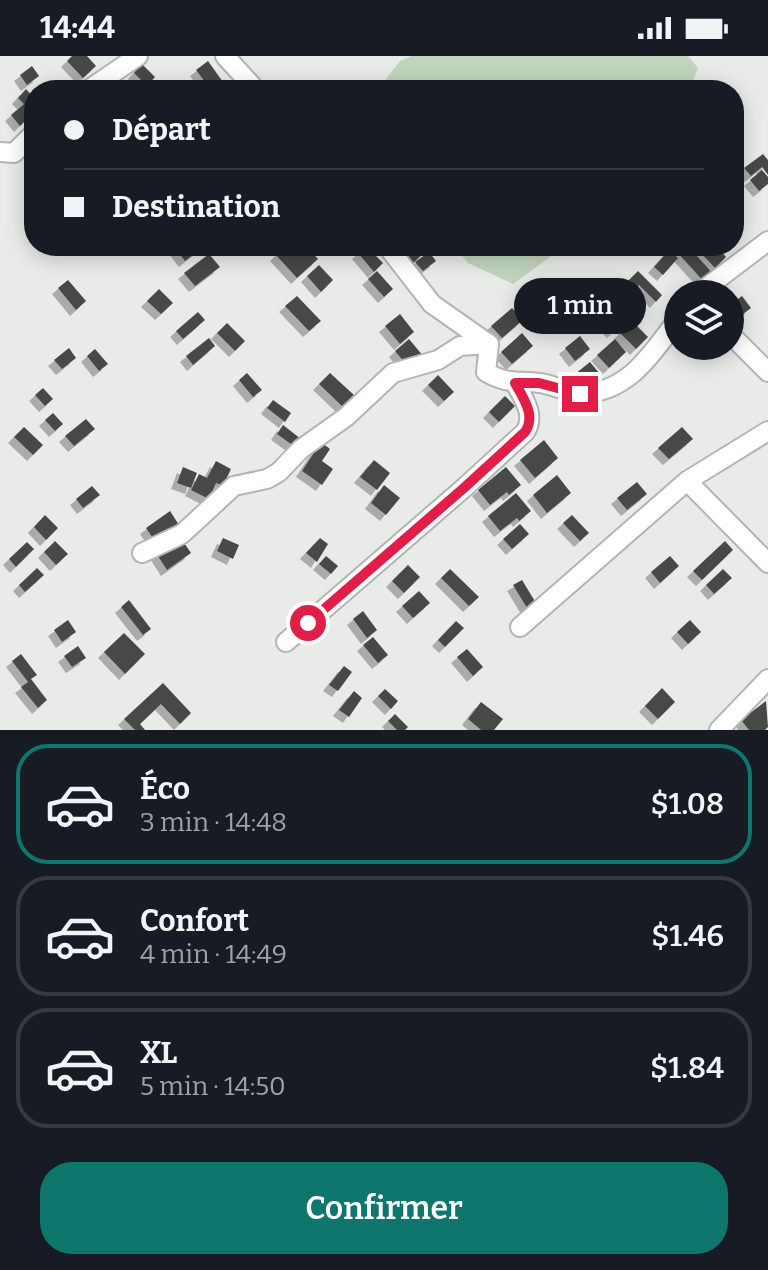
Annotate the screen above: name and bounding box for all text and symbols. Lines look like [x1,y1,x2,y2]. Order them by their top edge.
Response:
text: 14:44 [40,10,115,46]
text: Départ [112,112,211,148]
text: Destination [112,189,280,225]
callout: 1 min [514,278,646,334]
map controls [664,280,744,360]
button: layers [664,280,744,360]
text: 1 min [547,290,613,321]
route end [562,376,598,412]
route start [290,605,326,641]
icon: car [44,768,116,840]
text: Éco [140,771,190,807]
text: $1.08 [650,786,724,822]
text: 3 min · 14:48 [140,807,287,838]
icon: car [44,900,116,972]
text: Confort [140,903,249,939]
text: $1.46 [651,918,724,954]
text: 4 min · 14:49 [140,939,287,970]
icon: car [44,1032,116,1104]
text: XL [140,1035,177,1071]
text: $1.84 [650,1050,724,1086]
text: 5 min · 14:50 [140,1071,286,1102]
button: Confirmer [40,1162,728,1254]

